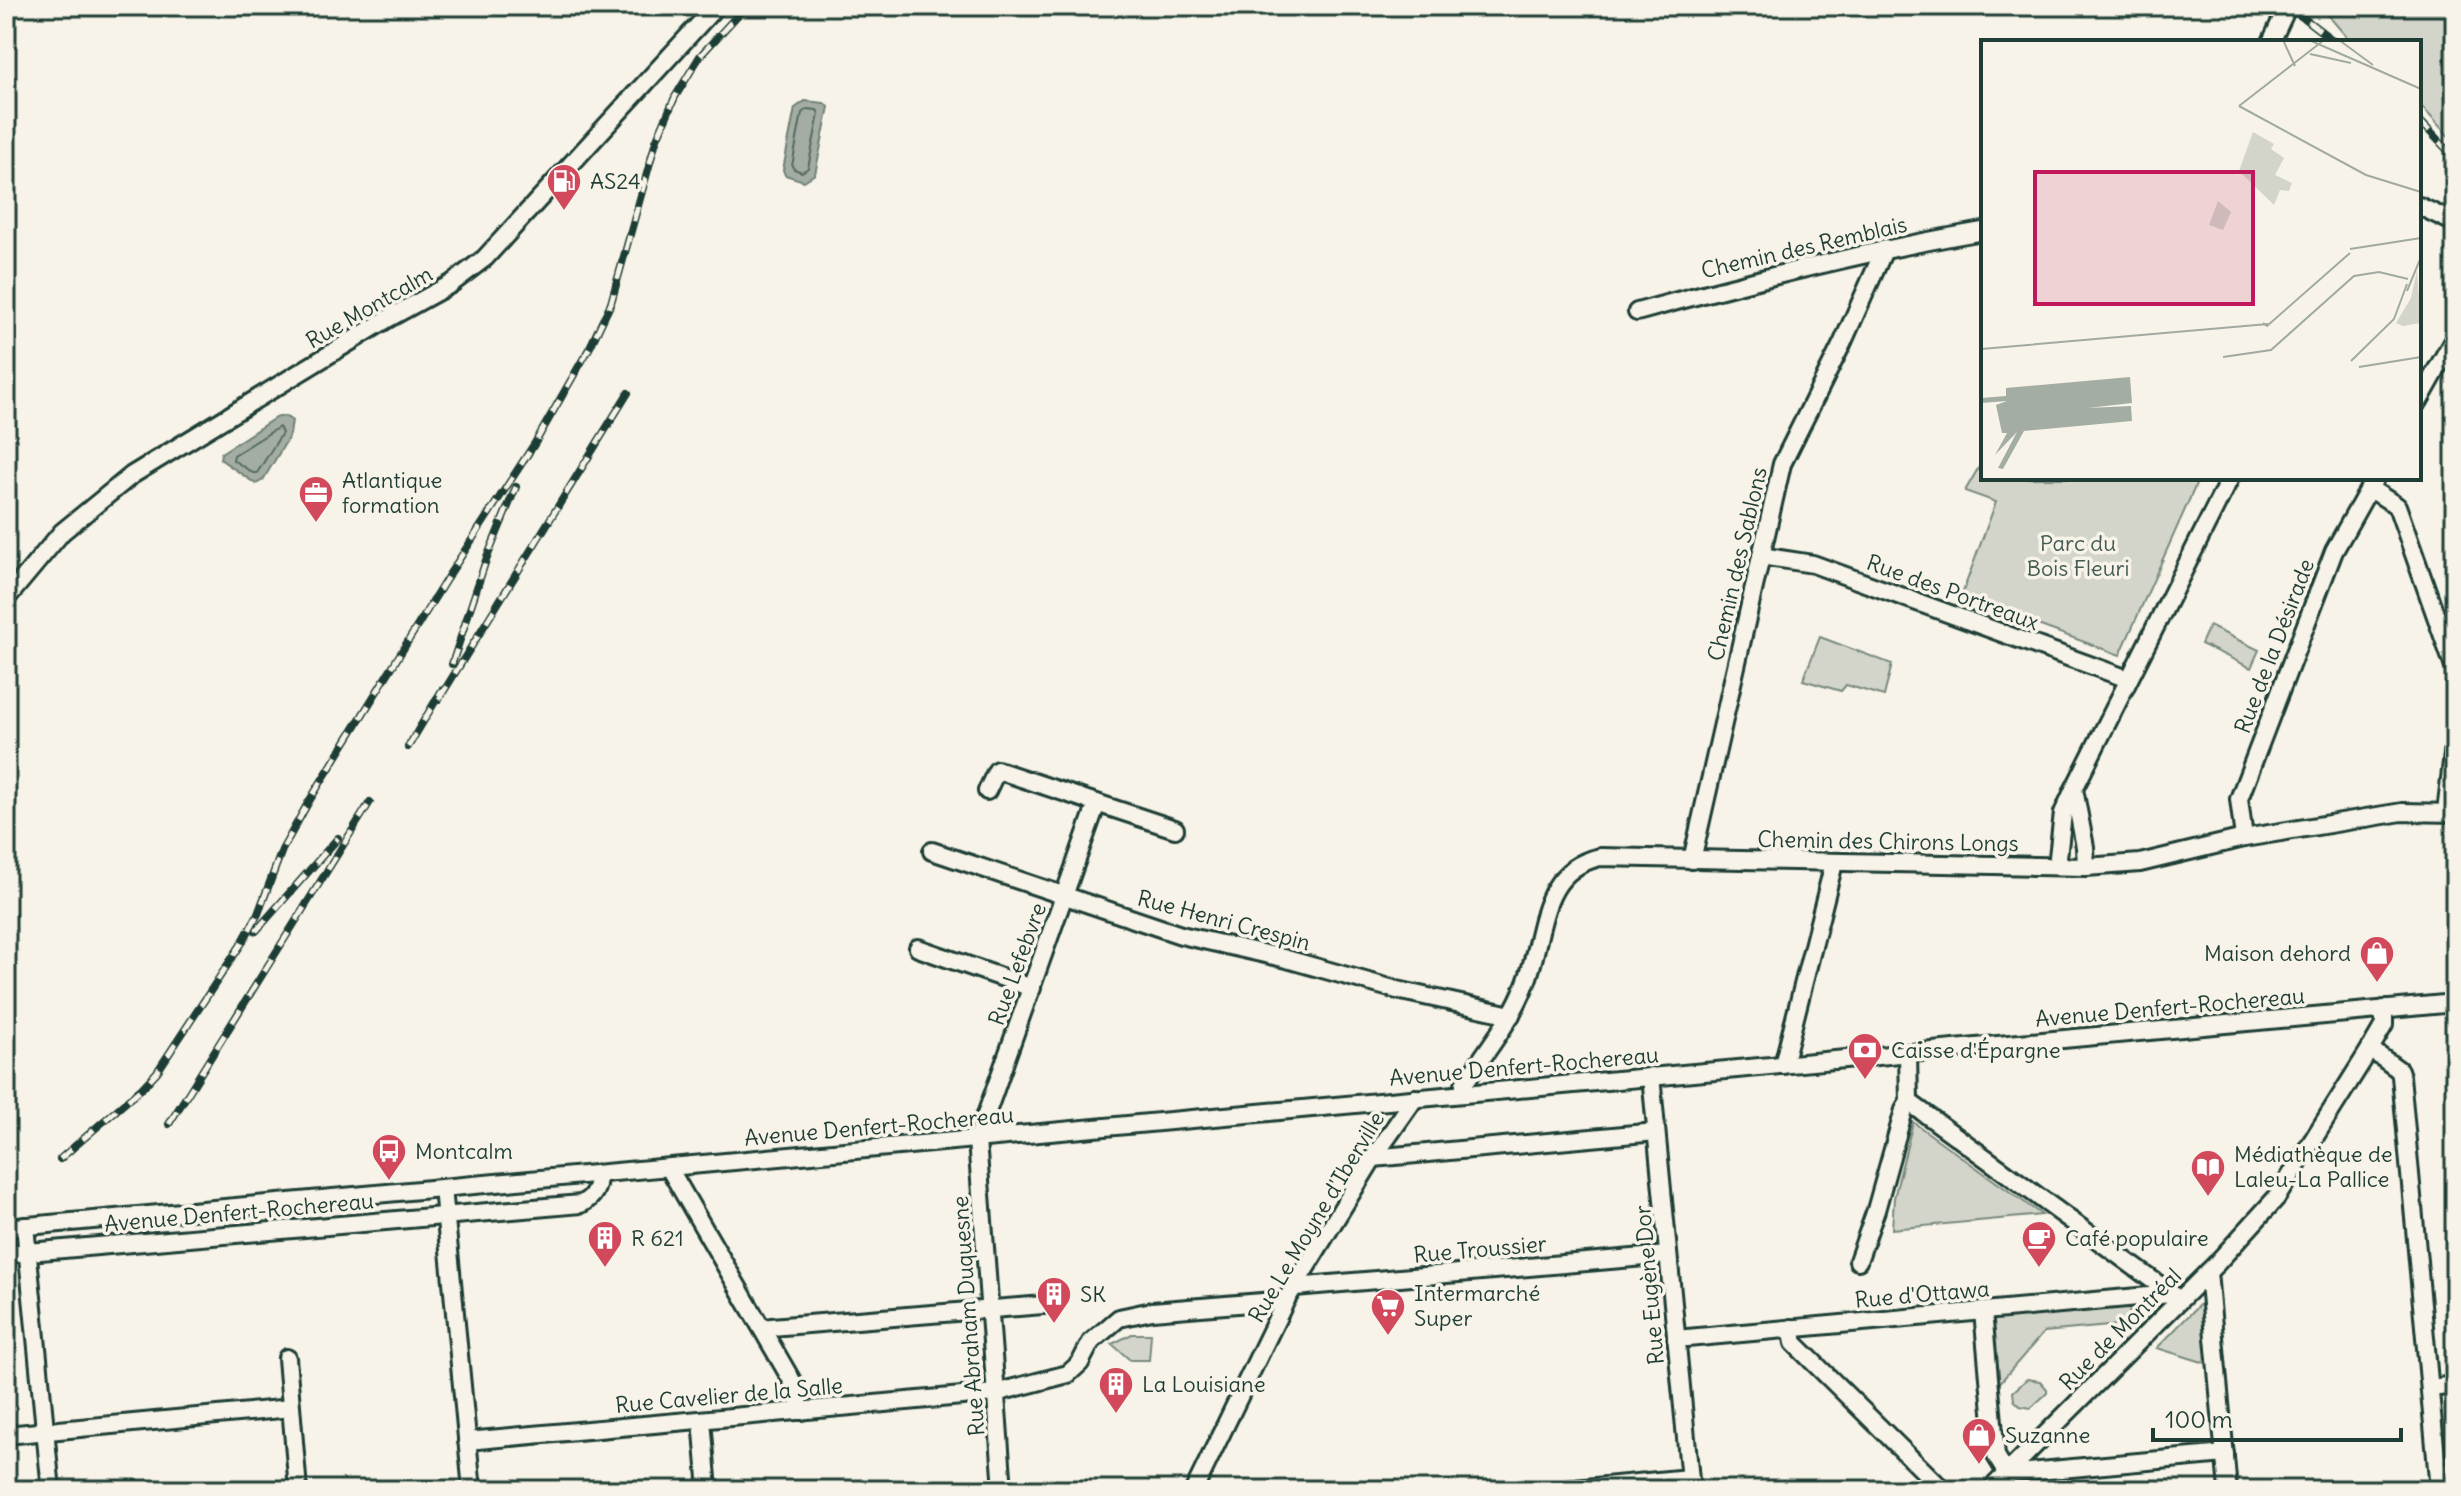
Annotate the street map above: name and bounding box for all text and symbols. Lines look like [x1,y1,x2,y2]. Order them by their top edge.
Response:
inset map [1981,40,2421,480]
fuel station icon: AS24 [545,162,583,212]
place label: AS24 [590,167,641,195]
street label: Chemin des Remblais [1698,210,1910,284]
street label: Rue Montcalm [301,260,437,354]
street label: Chemin des Sablons [1701,464,1773,664]
place label: Atlantique formation [342,466,442,519]
office icon: Atlantique formation [297,474,335,524]
park label: Parc du Bois Fleuri [2027,529,2129,582]
street label: Rue des Portreaux [1863,548,2043,636]
street label: Rue de la Désirade [2228,555,2320,737]
street label: Chemin des Chirons Longs [1757,825,2019,857]
street label: Rue Henri Crespin [1134,883,1314,957]
street label: Rue Lefebvre [982,899,1052,1029]
shop icon: Maison dehord [2358,934,2396,984]
place label: Maison dehord [2204,939,2351,967]
street label: Avenue Denfert-Rochereau [2034,981,2306,1033]
bank icon: Caisse d'Épargne [1846,1031,1884,1081]
place label: Caisse d'Épargne [1891,1036,2061,1064]
street label: Avenue Denfert-Rochereau [1388,1040,1660,1092]
street label: Avenue Denfert-Rochereau [743,1100,1015,1152]
street label: Rue Le Moyne d'Iberville [1242,1106,1390,1328]
bus stop icon: Montcalm [370,1132,408,1182]
place label: Montcalm [415,1137,513,1165]
place label: Médiathèque de Laleu-La Pallice [2234,1140,2393,1193]
library icon: Médiathèque de Laleu-La Pallice [2189,1148,2227,1198]
street label: Avenue Denfert-Rochereau [103,1186,375,1238]
street label: Rue Abraham Duquesne [946,1195,990,1437]
street label: Rue Eugène Dor [1628,1204,1670,1366]
building icon: R 621 [586,1219,624,1269]
cafe icon: Café populaire [2020,1219,2058,1269]
place label: R 621 [631,1224,684,1252]
place label: Café populaire [2065,1224,2209,1252]
street label: Rue Troussier [1412,1229,1548,1269]
street label: Rue de Montréal [2053,1262,2187,1396]
street label: Rue d'Ottawa [1853,1274,1991,1314]
building icon: SK [1035,1275,1073,1325]
place label: Intermarché Super [1414,1279,1540,1332]
place label: SK [1080,1280,1106,1308]
supermarket icon: Intermarché Super [1369,1287,1407,1337]
building icon: La Louisiane [1097,1365,1135,1415]
place label: La Louisiane [1142,1370,1266,1398]
street label: Rue Cavelier de la Salle [614,1371,844,1419]
scale bar [2153,1392,2401,1442]
text: 100 m [2165,1404,2233,1434]
shop icon: Suzanne [1960,1416,1998,1466]
place label: Suzanne [2005,1421,2090,1449]

